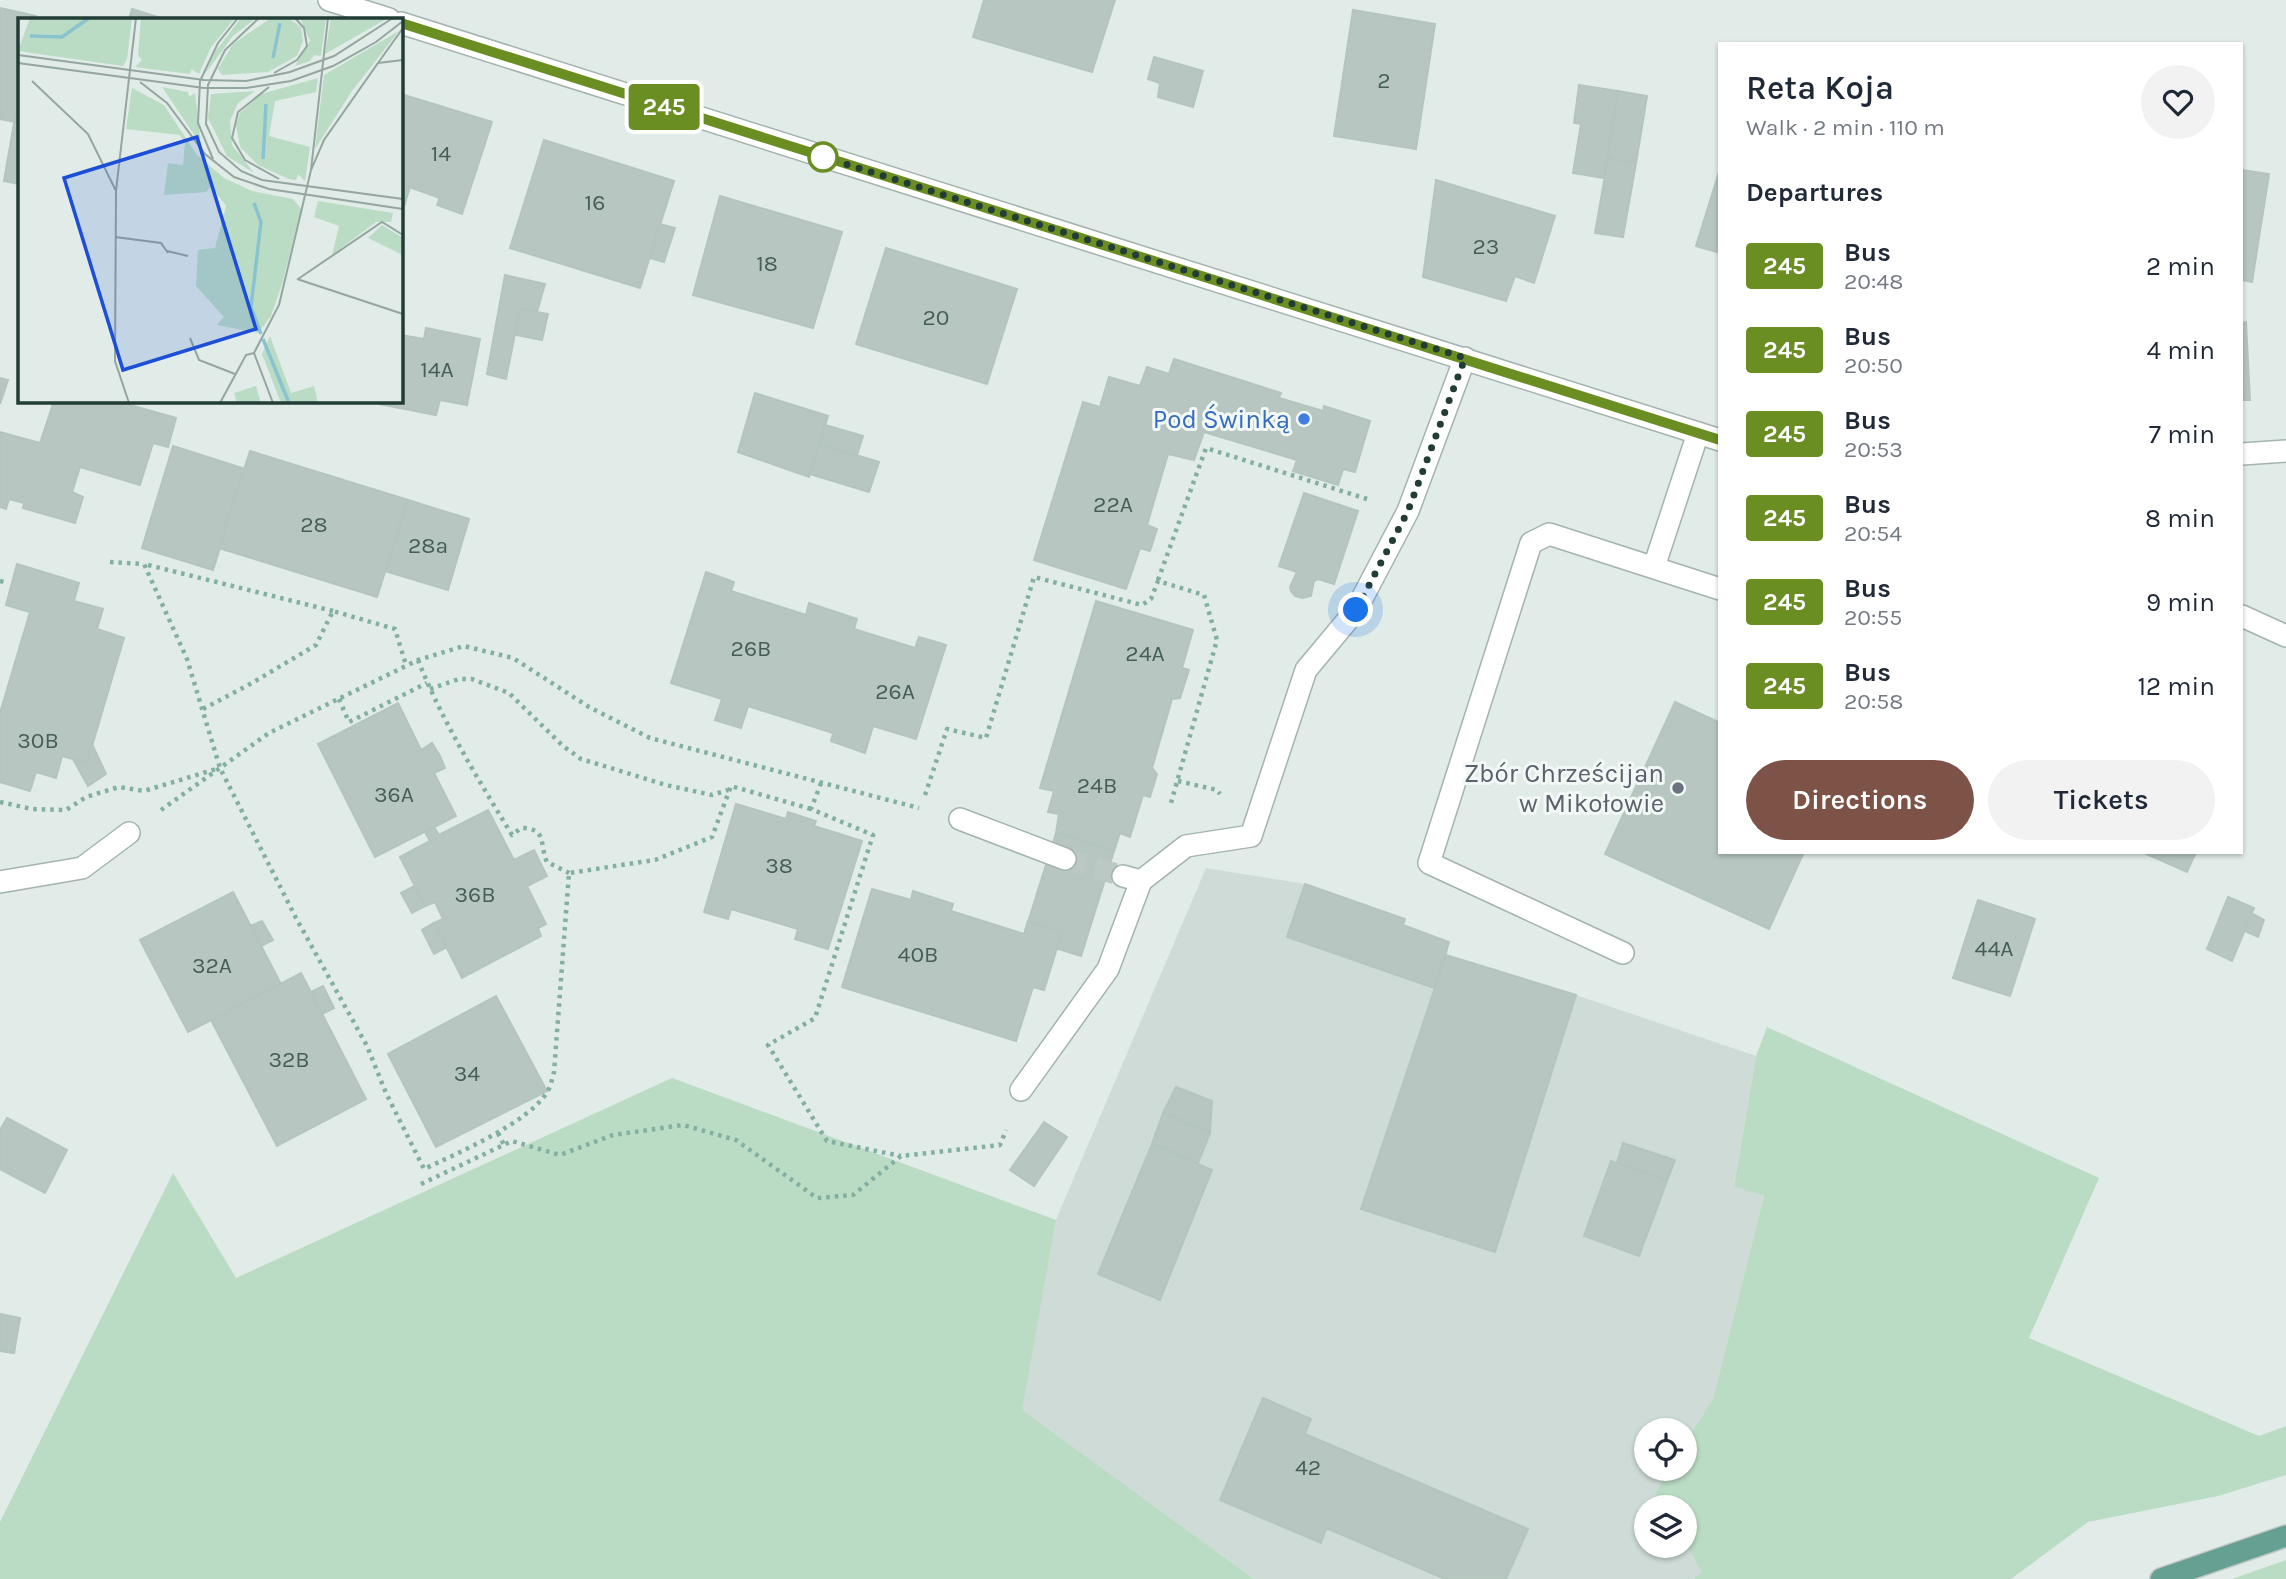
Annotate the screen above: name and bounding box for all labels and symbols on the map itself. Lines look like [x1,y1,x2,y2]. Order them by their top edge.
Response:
inset map [18,18,402,402]
house number: 2 [1377,67,1391,94]
line badge: 245 [624,84,704,130]
house number: 14 [431,140,451,167]
unlabelled marker [808,142,838,172]
house number: 16 [585,189,605,216]
house number: 23 [1473,233,1499,260]
house number: 18 [756,250,778,277]
house number: 20 [923,304,949,331]
house number: 14A [420,356,454,383]
place label: Pod Świnką [1153,403,1290,435]
marker: Pod Świnką [1296,411,1312,427]
house number: 22A [1093,491,1133,518]
house number: 28 [300,511,328,538]
house number: 28a [408,532,448,559]
your location [1338,592,1373,627]
house number: 26B [731,635,771,662]
house number: 24A [1125,640,1165,667]
house number: 26A [875,678,915,705]
house number: 30B [17,727,59,754]
place label: Zbór Chrześcijan w Mikołowie [1464,758,1664,819]
house number: 24B [1077,772,1117,799]
marker: Zbór Chrześcijan w Mikołowie [1670,780,1686,796]
house number: 36A [374,781,414,808]
house number: 38 [765,852,793,879]
house number: 36B [454,881,496,908]
house number: 44A [1975,935,2013,962]
house number: 40B [898,941,938,968]
house number: 32A [192,952,232,979]
house number: 32B [268,1046,310,1073]
house number: 34 [454,1060,480,1087]
house number: 42 [1295,1454,1321,1481]

